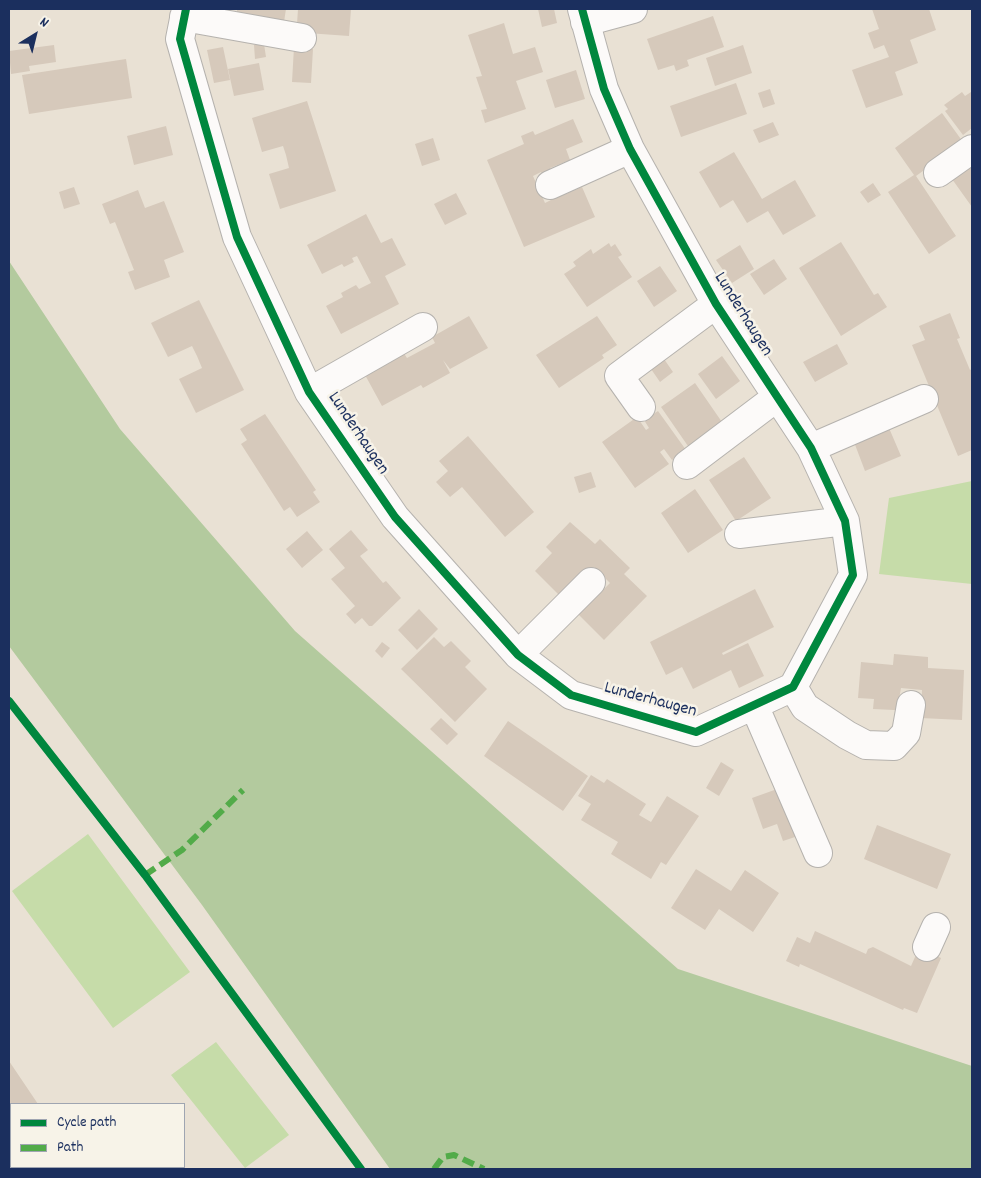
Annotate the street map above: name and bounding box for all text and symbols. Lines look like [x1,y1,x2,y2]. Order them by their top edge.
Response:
north arrow [10,10,60,60]
text: N [35,13,52,33]
street label: Lunderhaugen [708,269,776,361]
street label: Lunderhaugen [321,389,393,479]
street label: Lunderhaugen [601,678,699,724]
legend [10,1103,185,1168]
text: Cycle path [57,1112,116,1134]
text: Path [57,1137,83,1159]

